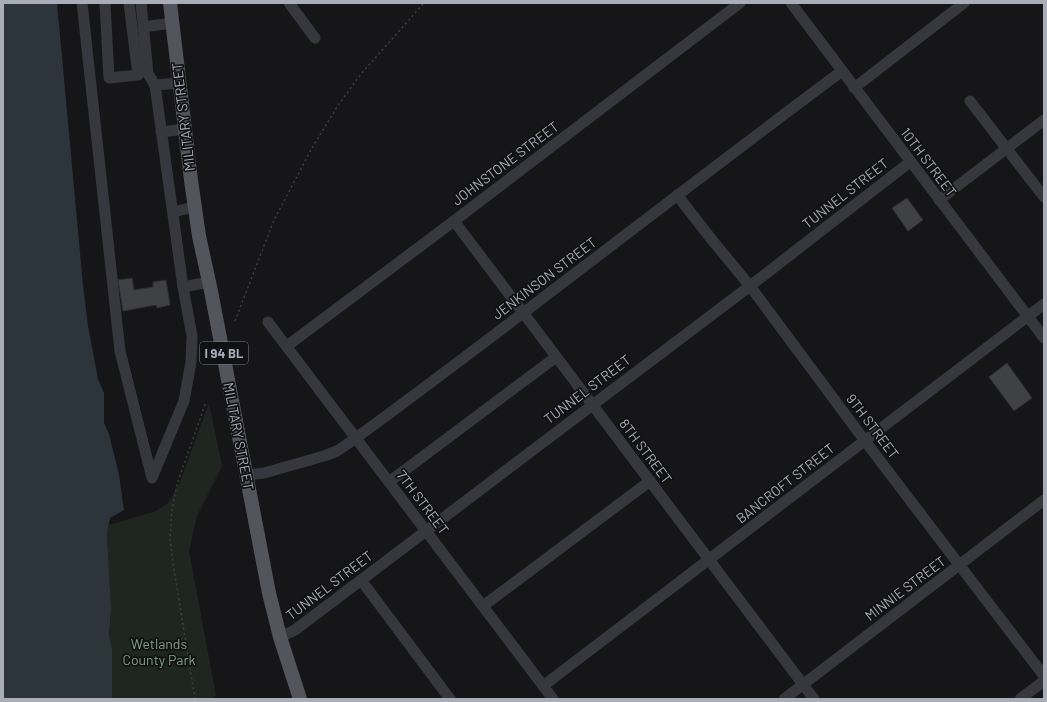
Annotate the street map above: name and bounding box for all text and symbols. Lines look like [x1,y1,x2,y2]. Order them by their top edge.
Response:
street label: MILITARY STREET [168,62,198,172]
street label: JOHNSTONE STREET [448,117,562,209]
street label: 10TH STREET [898,124,960,200]
street label: TUNNEL STREET [799,154,891,232]
street label: JENKINSON STREET [489,233,600,323]
road number: I 94 BL [200,342,248,364]
street label: TUNNEL STREET [540,351,634,427]
street label: MILITARY STREET [220,381,258,491]
street label: 9TH STREET [843,390,903,462]
street label: 8TH STREET [616,415,676,487]
street label: BANCROFT STREET [732,439,838,527]
street label: 7TH STREET [393,467,453,537]
street label: TUNNEL STREET [282,547,376,623]
street label: MINNIE STREET [861,552,949,624]
park label: Wetlands County Park [122,635,196,668]

